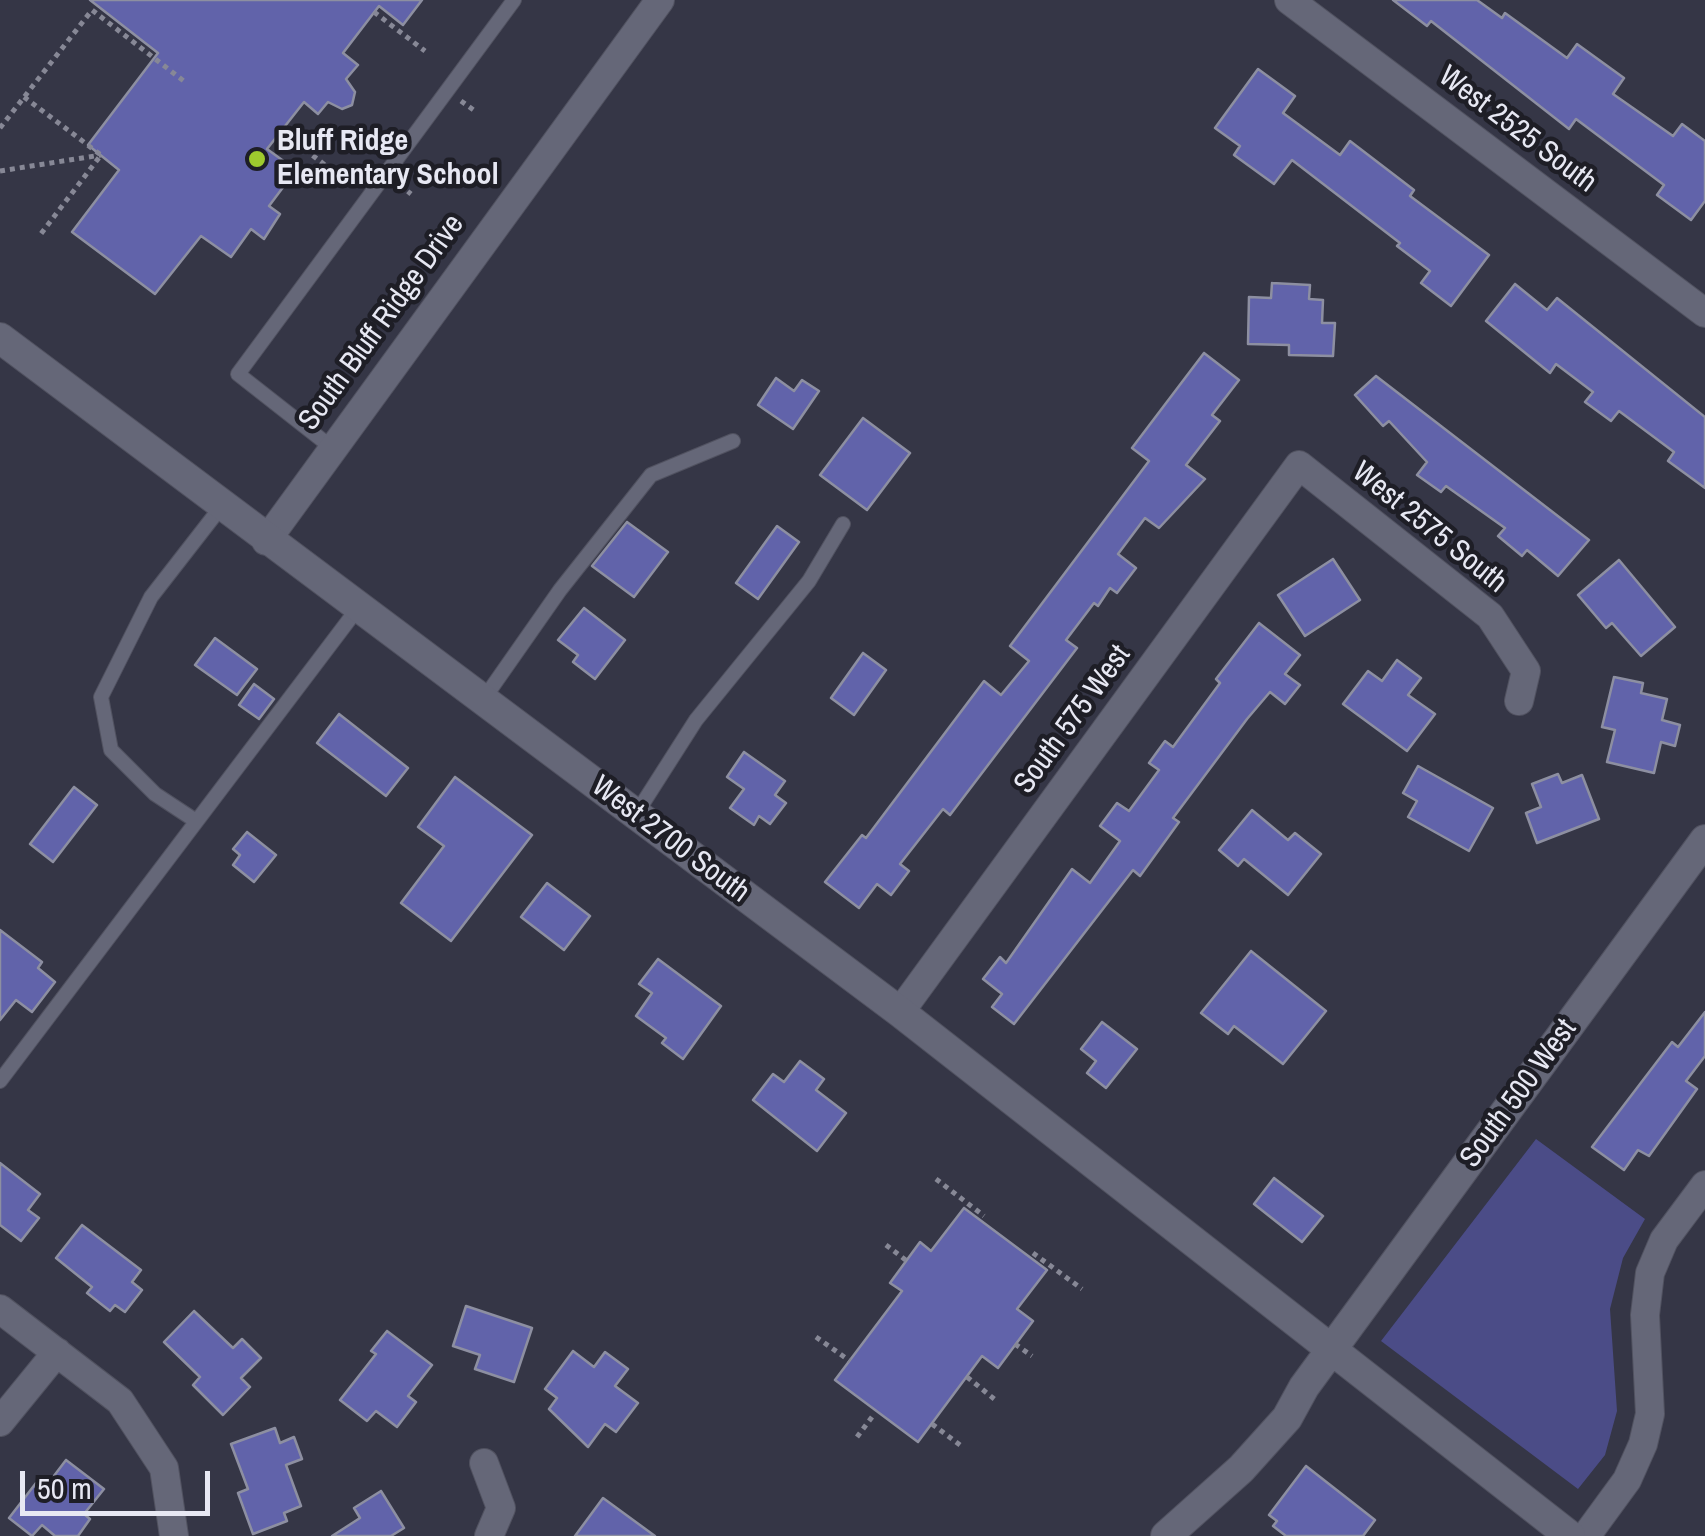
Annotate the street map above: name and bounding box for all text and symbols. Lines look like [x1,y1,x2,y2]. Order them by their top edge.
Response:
street label: West 2525 South [1431,59,1603,201]
place label: Bluff Ridge Elementary School [277,124,498,194]
marker: Bluff Ridge Elementary School [246,148,268,170]
street label: South Bluff Ridge Drive [292,208,472,438]
street label: West 2575 South [1345,455,1513,601]
street label: South 575 West [1007,639,1139,801]
street label: West 2700 South [584,769,756,911]
street label: South 500 West [1453,1013,1585,1175]
scale bar [25,1451,215,1513]
text: 50 m [37,1468,92,1508]

